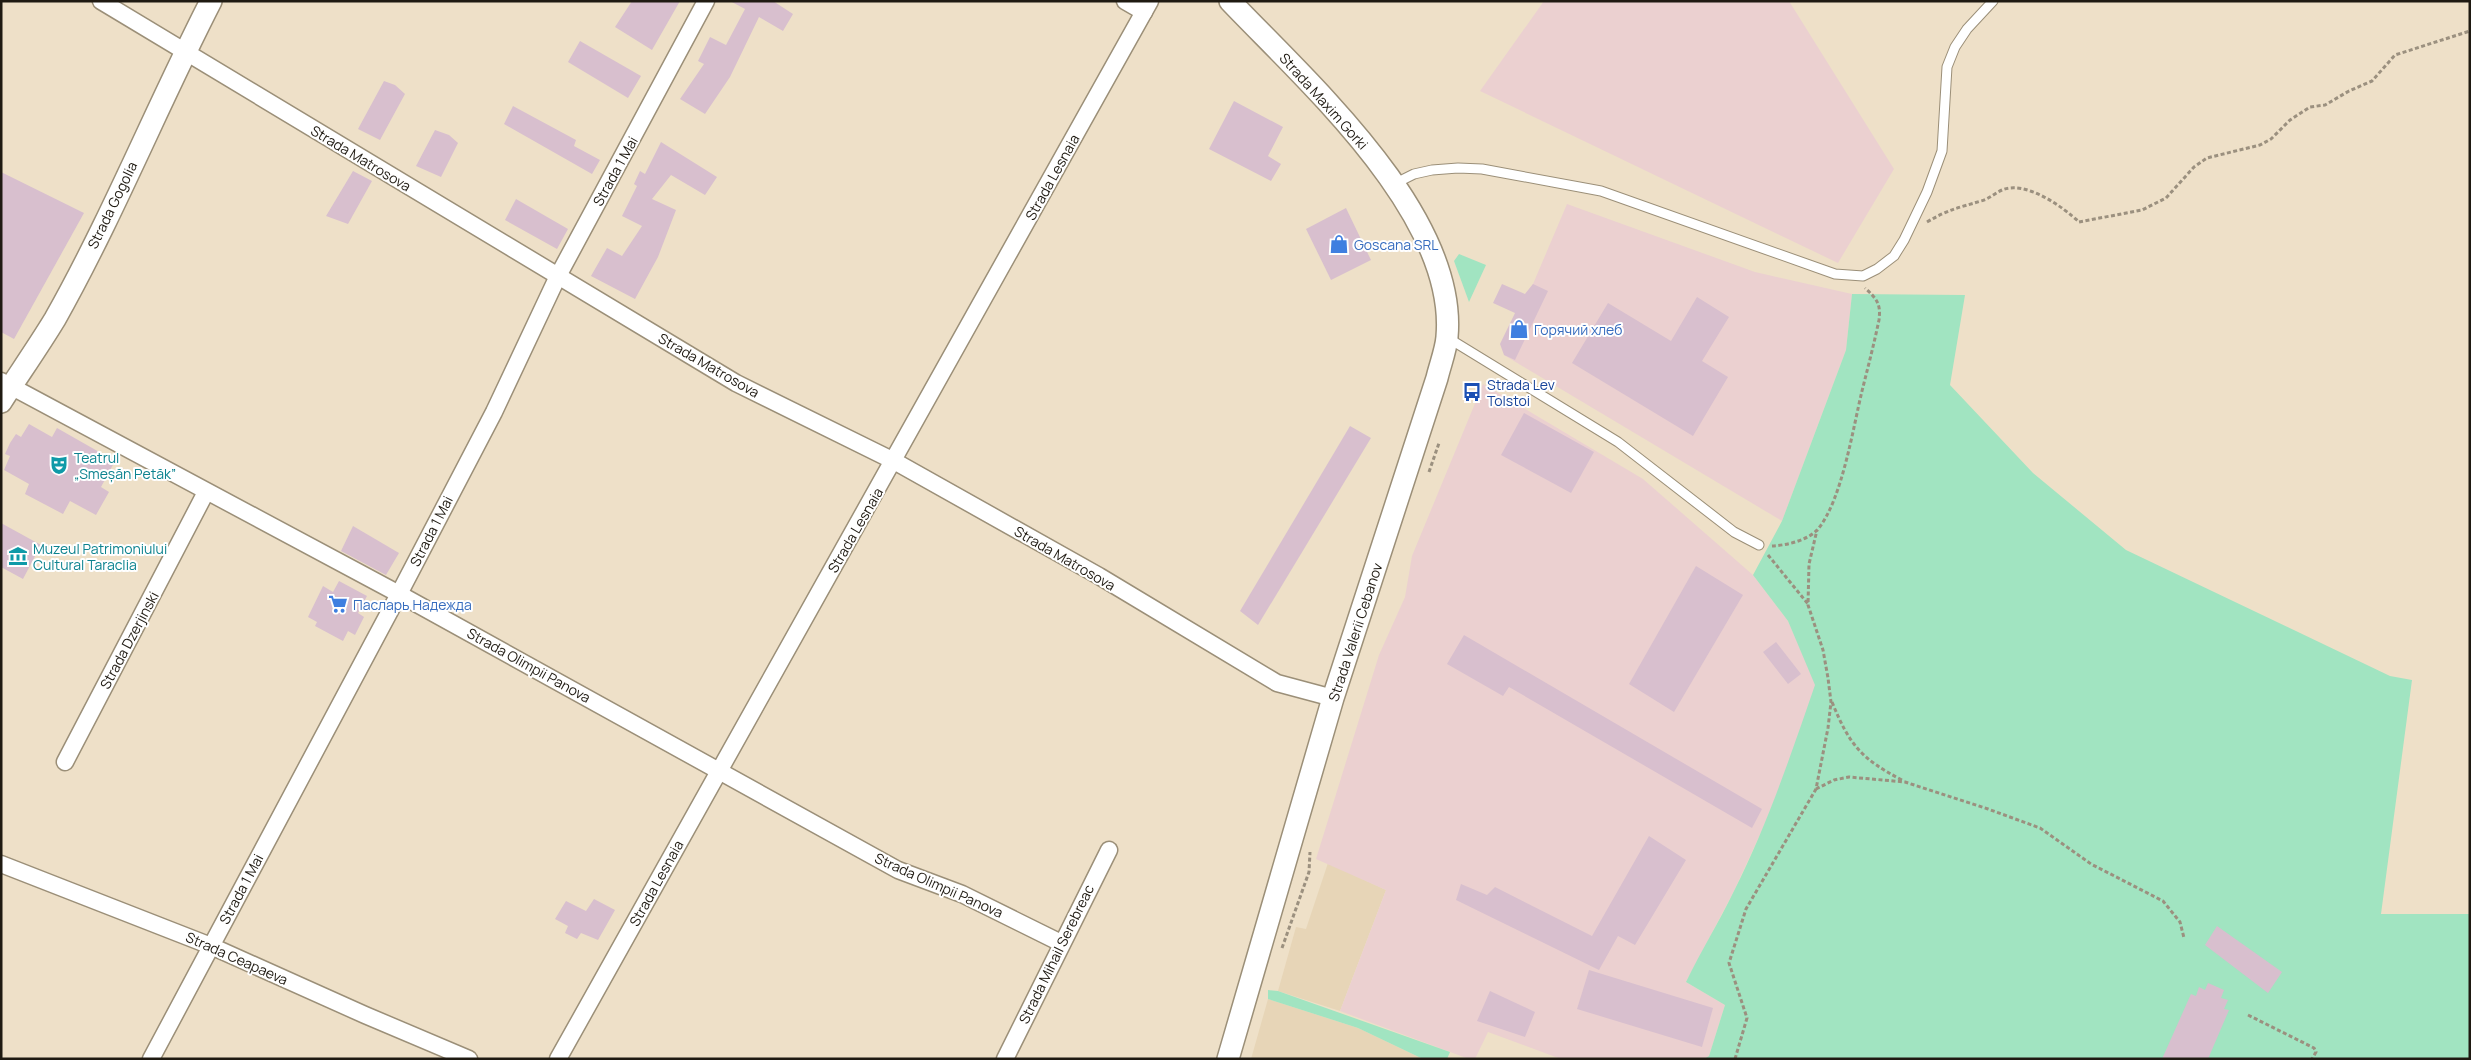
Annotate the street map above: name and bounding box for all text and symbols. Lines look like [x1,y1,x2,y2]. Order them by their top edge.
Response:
street label: Strada Maxim Gorki [1275,49,1373,153]
street label: Strada Matrosova [307,121,415,195]
street label: Strada Lesnaia [1021,131,1083,223]
street label: Strada 1 Mai [588,133,642,209]
street label: Strada Gogolia [83,158,141,252]
shop icon: Goscana SRL [1328,233,1350,255]
place label: Goscana SRL [1354,235,1438,254]
shop icon: Горячий хлеб [1508,318,1530,340]
place label: Горячий хлеб [1534,320,1622,339]
street label: Strada Matrosova [655,328,763,402]
place label: Strada Lev Tolstoi [1487,375,1555,410]
bus stop icon: Strada Lev Tolstoi [1461,381,1483,403]
place label: Teatrul „Smeșăn Petăk” [74,448,176,483]
theatre icon: Teatrul „Smeșăn Petăk” [48,454,70,476]
street label: Strada Lesnaia [823,484,887,576]
street label: Strada 1 Mai [405,493,457,569]
street label: Strada Matrosova [1011,521,1119,595]
place label: Muzeul Patrimoniului Cultural Taraclia [33,539,167,574]
museum icon: Muzeul Patrimoniului Cultural Taraclia [7,545,29,567]
street label: Strada Valerii Cebanov [1324,560,1386,704]
street label: Strada Dzerjinski [95,588,163,692]
supermarket icon: Пасларь Надежда [327,593,349,615]
place label: Пасларь Надежда [353,595,472,614]
street label: Strada Olimpii Panova [464,623,594,707]
street label: Strada Lesnaia [625,837,687,929]
street label: Strada Olimpii Panova [872,848,1006,922]
street label: Strada 1 Mai [215,851,267,927]
street label: Strada Mihail Serebreac [1014,881,1098,1027]
street label: Strada Ceapaeva [183,927,291,989]

